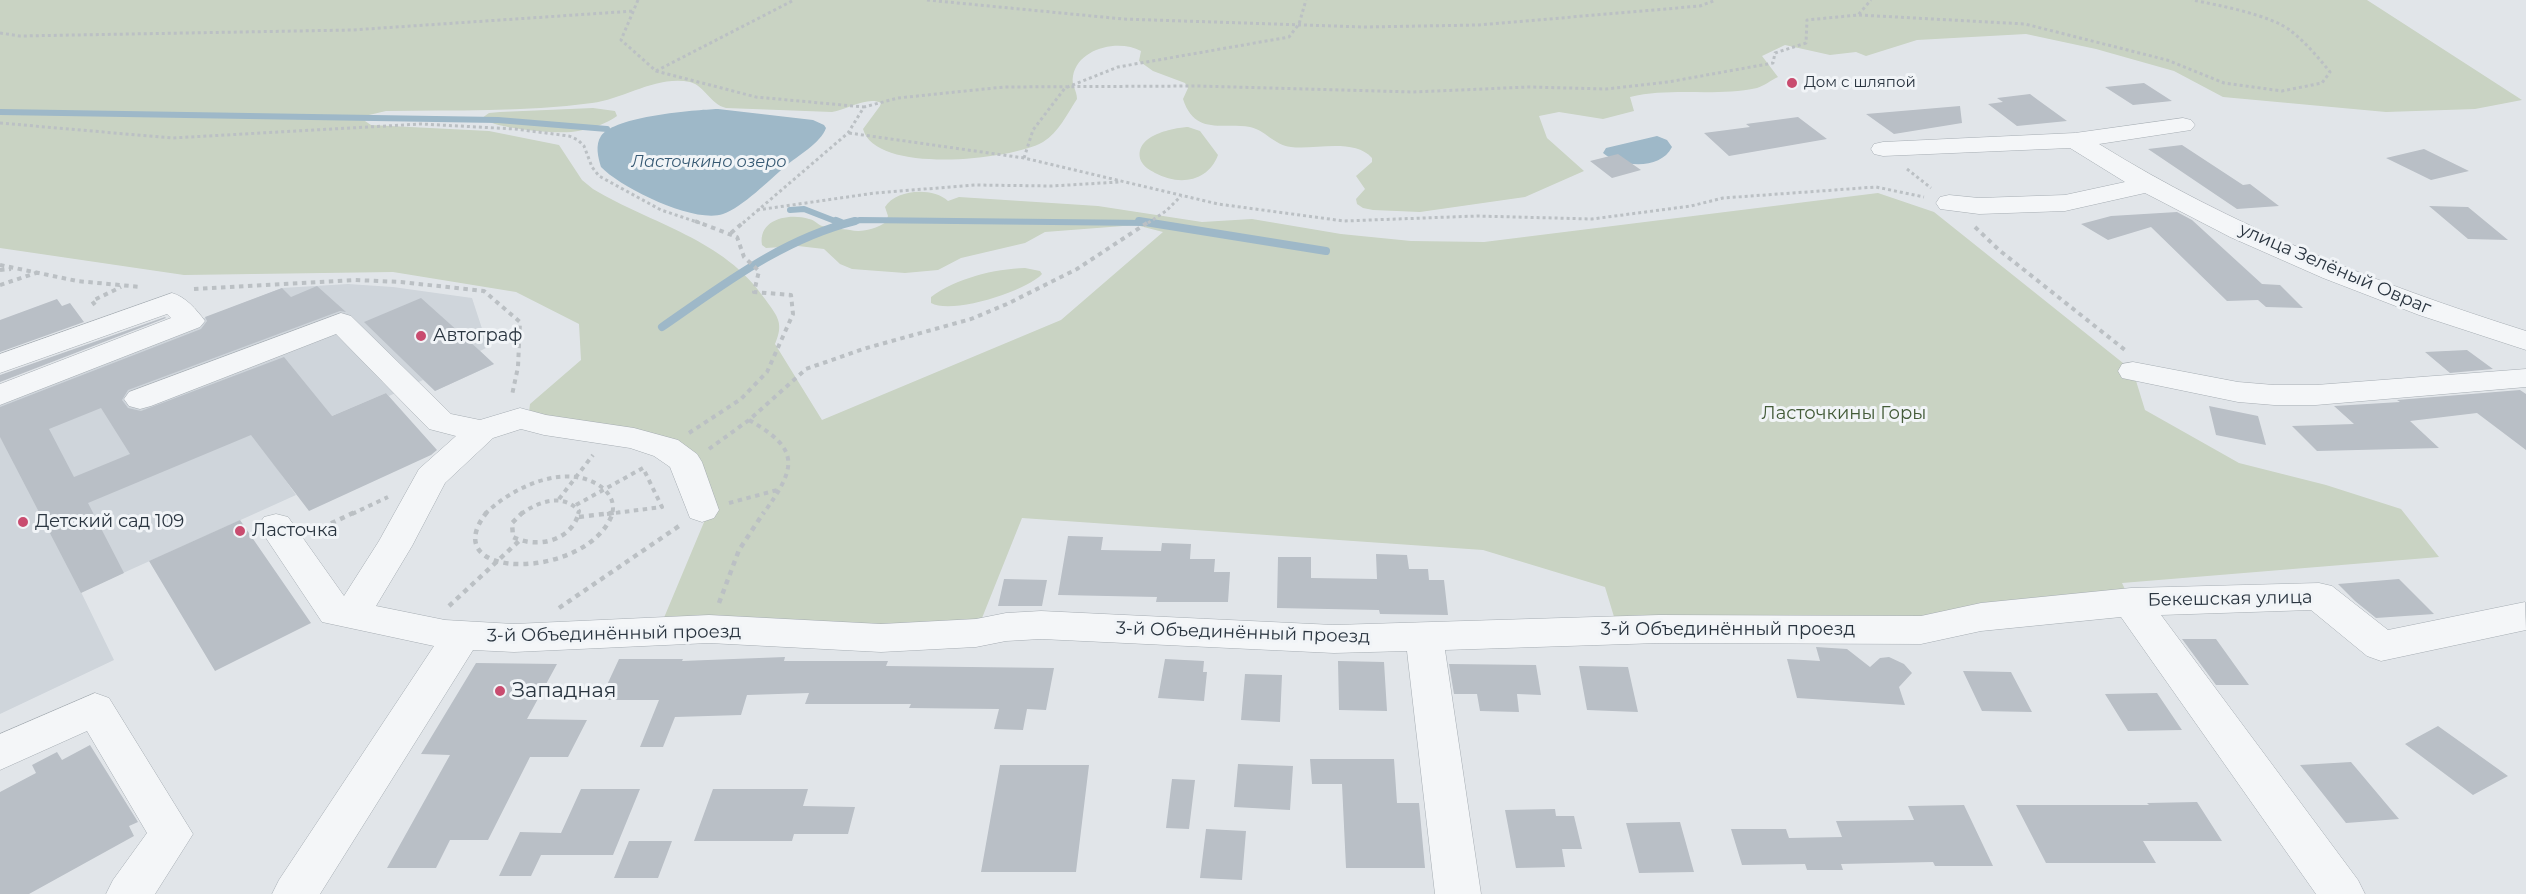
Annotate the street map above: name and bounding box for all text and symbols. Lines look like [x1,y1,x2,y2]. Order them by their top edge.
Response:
place label: Дом с шляпой [1804,74,1916,92]
marker: Дом с шляпой [1785,76,1799,90]
water label: Ласточкино озеро [631,152,787,172]
street label: улица Зелёный Овраг [2236,219,2434,319]
place label: Автограф [433,325,522,347]
marker: Автограф [414,329,428,343]
park label: Ласточкины Горы [1762,403,1926,425]
place label: Детский сад 109 [35,511,184,533]
marker: Детский сад 109 [16,515,30,529]
place label: Ласточка [252,520,338,542]
marker: Ласточка [233,524,247,538]
street label: Бекешская улица [2147,587,2313,611]
street label: 3-й Объединённый проезд [1116,618,1370,648]
street label: 3-й Объединённый проезд [1601,619,1855,641]
street label: 3-й Объединённый проезд [487,621,741,647]
place label: Западная [512,678,616,704]
marker: Западная [493,684,507,698]

